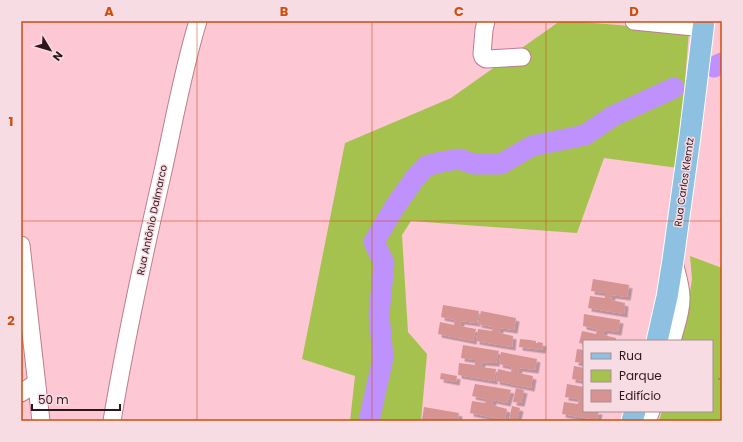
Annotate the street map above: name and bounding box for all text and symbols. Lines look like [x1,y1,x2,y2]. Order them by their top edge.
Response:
text: A [104,2,114,21]
text: B [280,2,289,21]
text: C [454,2,464,21]
text: D [629,2,639,21]
north arrow [30,30,70,70]
text: N [49,48,67,64]
text: 1 [9,112,13,131]
street label: Rua Carlos Klemtz [670,136,698,228]
street label: Rua Antônio Dalmarco [133,163,171,277]
text: 2 [7,311,15,330]
legend [583,340,713,412]
text: Rua [619,347,642,364]
text: Parque [619,367,662,384]
scale bar [32,386,120,412]
text: Edifício [619,387,661,404]
text: 50 m [38,391,69,408]

